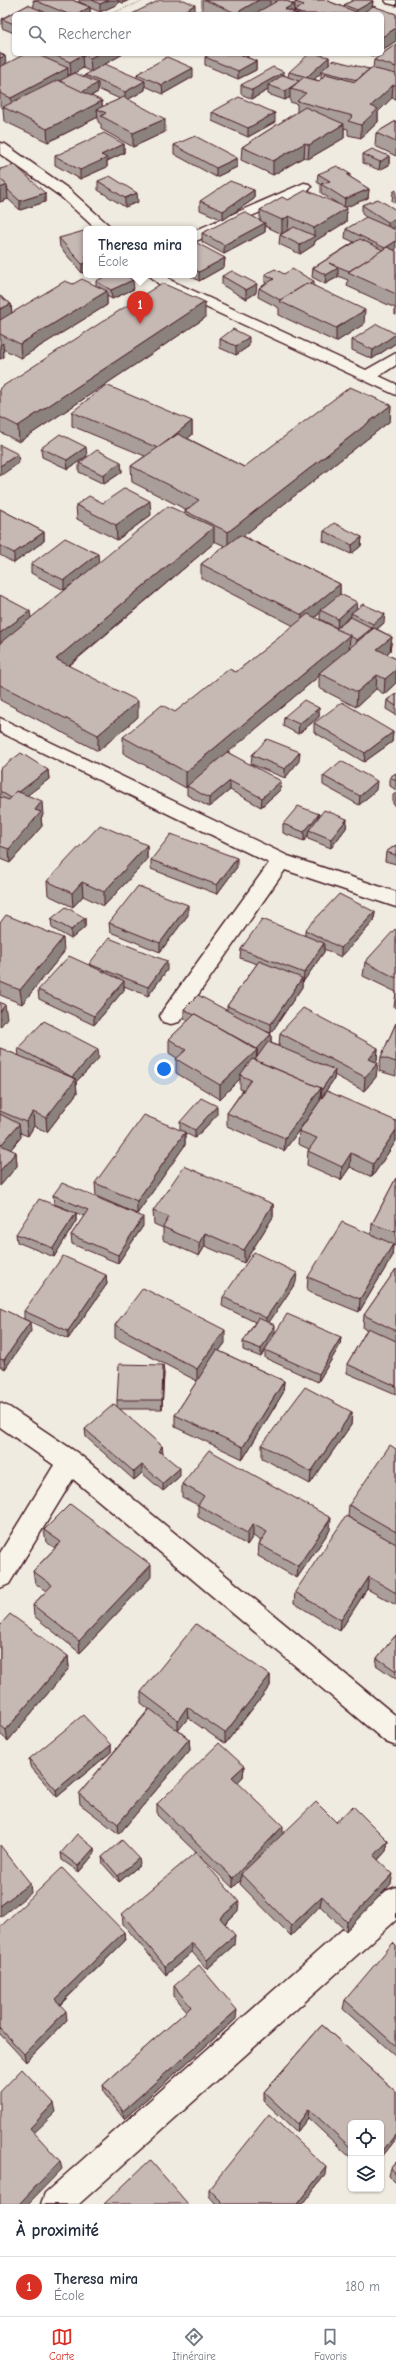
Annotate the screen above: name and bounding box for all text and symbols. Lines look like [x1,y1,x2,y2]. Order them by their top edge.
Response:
search box [12,12,384,56]
icon: search [26,23,48,45]
text: Rechercher [58,25,131,43]
popup [83,226,197,278]
text: Theresa mira [98,236,182,254]
text: École [98,254,128,269]
pin: 1 [127,291,153,324]
your location [154,1059,174,1079]
map controls [348,2120,384,2192]
button: locate [348,2120,384,2156]
button: layers [348,2156,384,2192]
text: À proximité [16,2221,99,2240]
text: Theresa mira [54,2270,138,2288]
text: 1 [26,2279,32,2294]
text: 180 m [345,2279,380,2294]
text: École [54,2288,84,2303]
tab: Carte [49,2326,74,2363]
tab: Itinéraire [172,2326,216,2363]
tab: Favoris [314,2326,347,2363]

